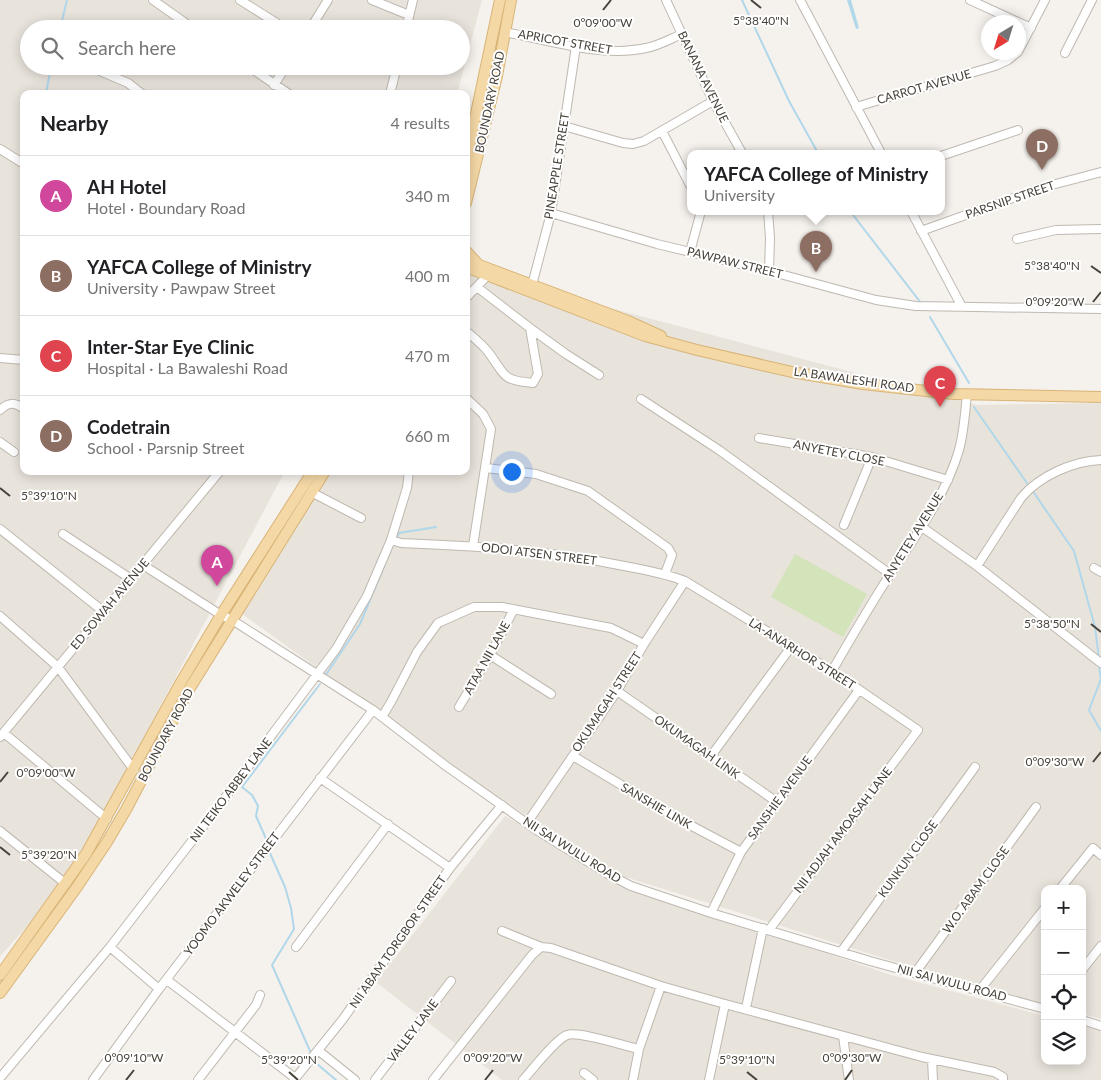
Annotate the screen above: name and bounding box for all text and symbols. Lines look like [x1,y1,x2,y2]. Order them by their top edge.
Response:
text: 5°38'40"N [733,13,789,28]
text: 0°09'00"W [573,15,633,30]
north arrow [981,15,1026,60]
search box [20,20,470,75]
street label: APRICOT STREET [517,26,613,57]
street label: BANANA AVENUE [675,29,732,125]
icon: search [38,34,66,62]
text: Search here [78,36,176,59]
street label: BOUNDARY ROAD [471,50,508,154]
street label: CARROT AVENUE [875,66,973,107]
text: Nearby [40,110,108,135]
street label: PINEAPPLE STREET [541,112,572,220]
text: 4 results [390,113,450,132]
pin: D [1026,129,1058,170]
popup [687,150,945,215]
text: YAFCA College of Ministry [704,162,928,185]
text: AH Hotel [87,175,166,198]
street label: PARSNIP STREET [963,177,1056,222]
text: University [704,185,775,204]
text: A [50,186,62,205]
text: 340 m [405,186,450,205]
text: Hotel · Boundary Road [87,198,246,217]
pin: B [800,231,832,272]
street label: PAWPAW STREET [686,243,785,282]
text: YAFCA College of Ministry [87,255,311,278]
text: 5°38'40"N [1024,258,1080,273]
text: B [51,266,61,285]
text: 400 m [405,266,450,285]
text: University · Pawpaw Street [87,278,275,297]
text: 0°09'20"W [1025,294,1085,309]
text: Inter-Star Eye Clinic [87,335,254,358]
text: C [51,346,61,365]
text: 470 m [405,346,450,365]
text: Hospital · La Bawaleshi Road [87,358,288,377]
street label: LA BAWALESHI ROAD [793,364,915,395]
pin: C [924,366,956,407]
text: Codetrain [87,415,170,438]
text: D [50,426,62,445]
text: 660 m [405,426,450,445]
street label: ANYETEY CLOSE [792,436,886,469]
text: School · Parsnip Street [87,438,244,457]
your location [499,459,525,485]
text: 5°39'10"N [21,488,77,503]
street label: ANYETEY AVENUE [879,489,946,584]
street label: ODOI ATSEN STREET [480,539,598,568]
pin: A [201,545,233,586]
street label: ED SOWAH AVENUE [67,555,152,652]
street label: LA-ANARHOR STREET [746,615,858,693]
text: 5°38'50"N [1024,616,1080,631]
street label: ATAA NII LANE [460,618,513,697]
street label: OKUMAGAH STREET [569,649,645,755]
street label: BOUNDARY ROAD [135,685,197,784]
street label: OKUMAGAH LINK [652,711,743,782]
street label: NII TEIKO ABBEY LANE [186,735,275,845]
street label: SANSHIE AVENUE [744,753,815,842]
text: 0°09'30"W [1025,754,1085,769]
street label: NII ADJAH AMOASAH LANE [790,764,895,896]
text: 0°09'00"W [16,765,76,780]
street label: SANSHIE LINK [618,779,694,832]
street label: NII SAI WULU ROAD [520,813,624,886]
street label: KUNKUN CLOSE [875,817,941,900]
street label: YOOMO AKWELEY STREET [180,829,283,958]
street label: W.O. ABAM CLOSE [939,843,1012,936]
text: 5°39'20"N [21,847,77,862]
street label: NII ABAM TORGBOR STREET [346,872,449,1011]
map controls [1041,885,1086,1065]
button: + [1041,885,1086,930]
button: − [1041,930,1086,975]
street label: NII SAI WULU ROAD [896,961,1009,1004]
button: locate [1041,975,1086,1020]
street label: VALLEY LANE [384,996,441,1065]
button: layers [1041,1020,1086,1065]
text: 0°09'10"W [104,1050,164,1065]
text: 0°09'20"W [463,1050,523,1065]
text: 0°09'30"W [822,1050,882,1065]
text: 5°39'20"N [261,1052,317,1067]
text: 5°39'10"N [719,1052,775,1067]

